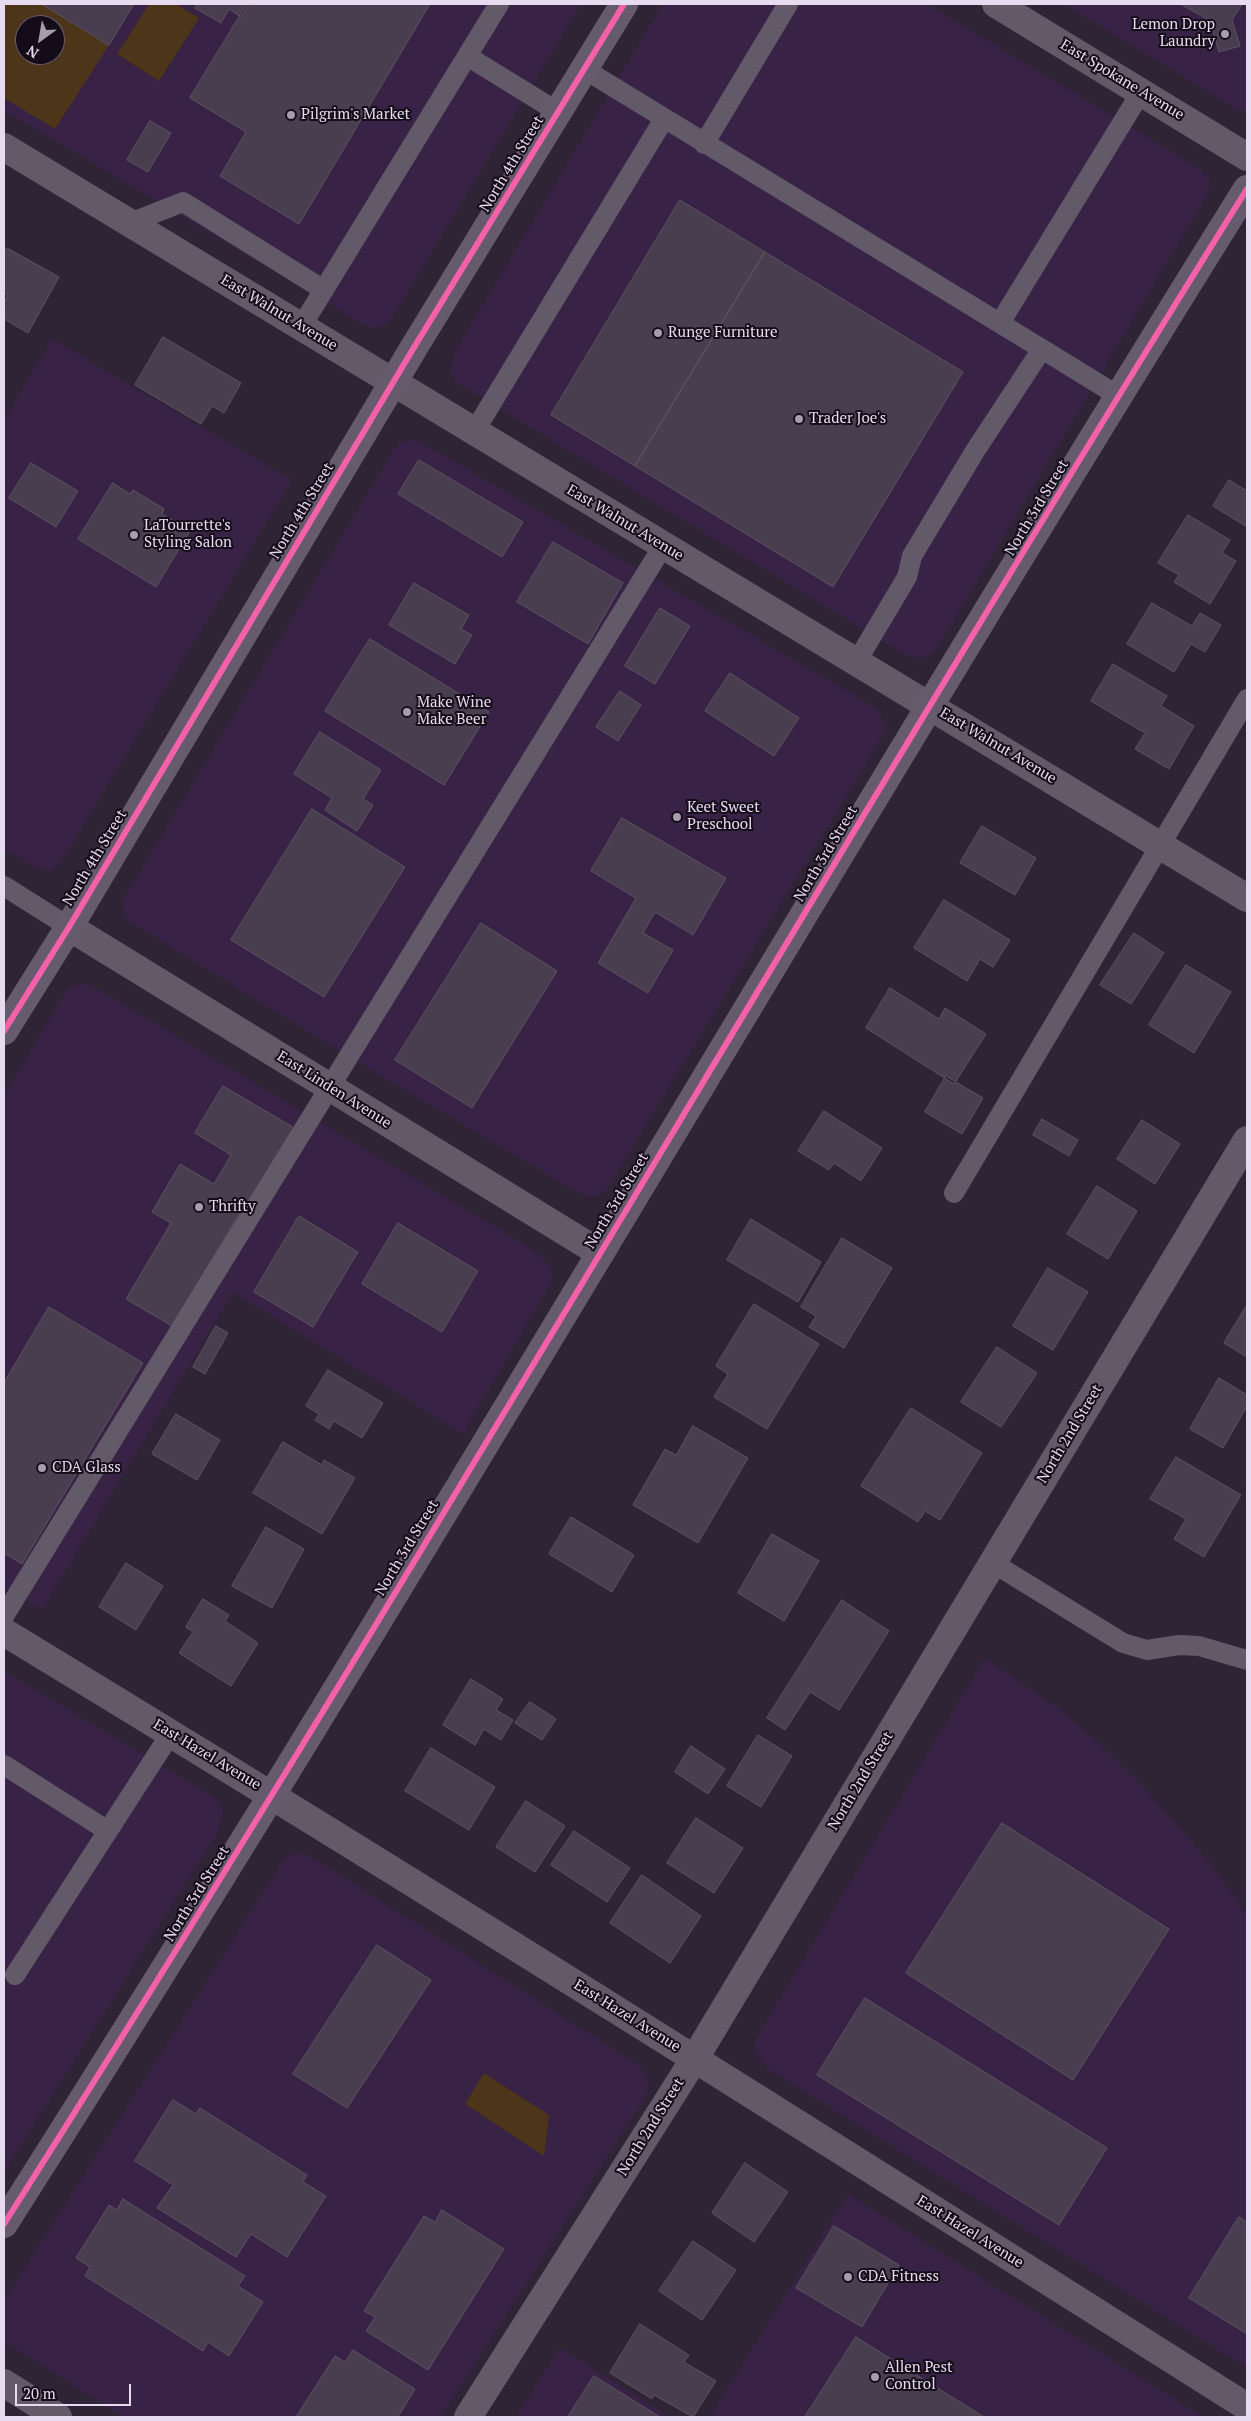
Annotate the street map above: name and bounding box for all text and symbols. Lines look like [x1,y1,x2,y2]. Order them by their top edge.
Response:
north arrow [15,15,65,65]
place label: Lemon Drop Laundry [1132,16,1215,51]
marker: Lemon Drop Laundry [1219,28,1231,40]
street label: East Spokane Avenue [1057,36,1187,124]
text: N [23,41,42,63]
place label: Pilgrim's Market [301,106,410,124]
marker: Pilgrim's Market [285,109,297,121]
street label: North 4th Street [476,113,548,215]
street label: East Walnut Avenue [217,271,341,355]
place label: Runge Furniture [668,324,778,342]
marker: Runge Furniture [652,327,664,339]
place label: Trader Joe's [809,410,886,428]
marker: Trader Joe's [793,413,805,425]
street label: North 3rd Street [1001,457,1073,559]
street label: North 4th Street [266,460,338,562]
street label: East Walnut Avenue [563,481,687,565]
place label: LaTourrette's Styling Salon [144,517,232,552]
marker: LaTourrette's Styling Salon [128,529,140,541]
place label: Make Wine Make Beer [417,694,491,729]
street label: East Walnut Avenue [936,704,1060,788]
marker: Make Wine Make Beer [401,706,413,718]
place label: Keet Sweet Preschool [687,799,760,834]
street label: North 3rd Street [790,803,862,905]
street label: North 4th Street [59,807,131,909]
marker: Keet Sweet Preschool [671,811,683,823]
street label: East Linden Avenue [274,1048,394,1132]
street label: North 3rd Street [581,1150,653,1252]
place label: Thrifty [209,1198,255,1216]
marker: Thrifty [193,1201,205,1213]
street label: North 2nd Street [1033,1381,1107,1487]
place label: CDA Glass [52,1459,121,1477]
marker: CDA Glass [36,1462,48,1474]
street label: North 3rd Street [371,1497,443,1599]
street label: East Hazel Avenue [150,1716,264,1794]
street label: North 2nd Street [824,1728,898,1834]
street label: North 3rd Street [161,1843,233,1945]
street label: East Hazel Avenue [570,1976,684,2056]
street label: North 2nd Street [614,2075,688,2179]
street label: East Hazel Avenue [913,2192,1027,2272]
place label: CDA Fitness [858,2268,939,2286]
marker: CDA Fitness [842,2271,854,2283]
place label: Allen Pest Control [885,2359,952,2394]
marker: Allen Pest Control [869,2371,881,2383]
scale bar [18,2374,134,2406]
text: 20 m [23,2383,56,2403]

